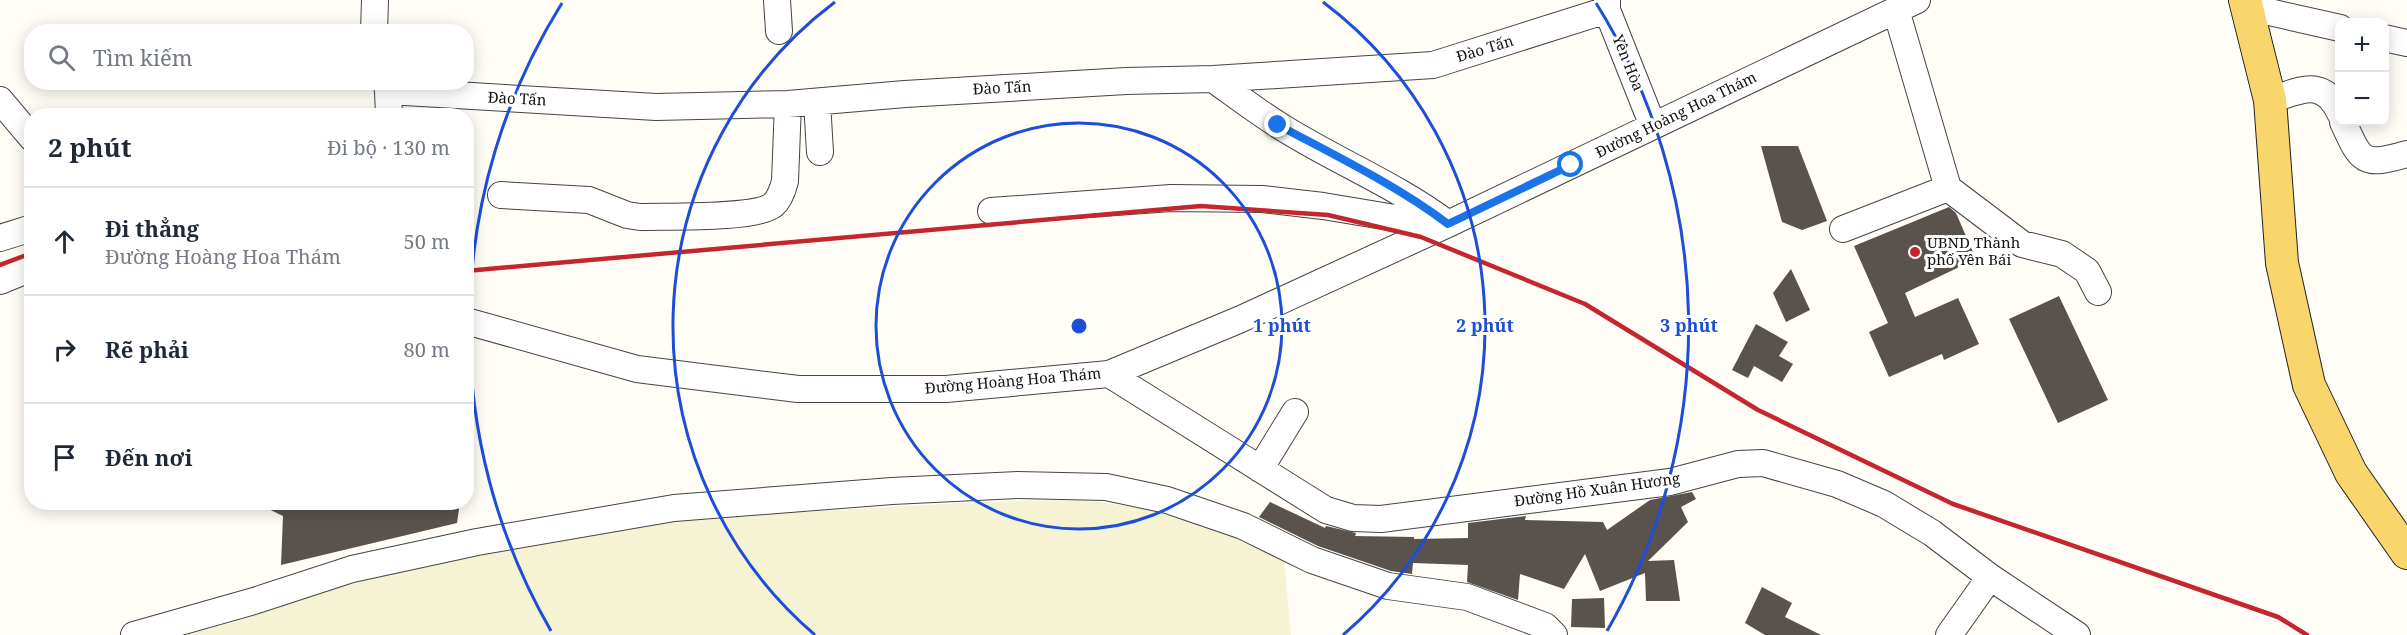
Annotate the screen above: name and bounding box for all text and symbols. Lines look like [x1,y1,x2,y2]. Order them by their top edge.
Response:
map controls [2335,18,2389,126]
button: + [2335,18,2389,72]
search box [24,24,474,90]
street label: Đào Tấn [1454,30,1516,66]
street label: Yên Hòa [1608,31,1649,94]
icon: search [45,41,78,74]
text: Tìm kiếm [93,42,193,72]
street label: Đường Hoàng Hoa Thám [1592,66,1759,162]
button: − [2335,72,2389,126]
street label: Đào Tấn [972,75,1032,99]
street label: Đào Tấn [487,86,547,110]
route end [1264,111,1290,137]
text: 2 phút [48,129,131,165]
text: Đi bộ · 130 m [327,134,450,161]
route start [1557,151,1583,177]
text: Đi thẳng [105,213,199,243]
icon: ahead [48,225,81,258]
text: 50 m [404,228,450,255]
place label: UBND Thành phố Yên Bái [1927,232,2021,269]
text: Đường Hoàng Hoa Thám [105,243,341,270]
marker: UBND Thành phố Yên Bái [1908,245,1922,259]
text: 1 phút [1253,313,1311,337]
text: 2 phút [1456,313,1514,337]
text: 3 phút [1660,313,1718,337]
centre of rings [1069,316,1089,336]
icon: right [48,333,81,366]
text: Rẽ phải [105,334,189,364]
text: 80 m [404,336,450,363]
street label: Đường Hoàng Hoa Thám [924,362,1102,398]
icon: arrive [48,441,81,474]
text: Đến nơi [105,442,192,472]
street label: Đường Hồ Xuân Hương [1513,467,1681,511]

